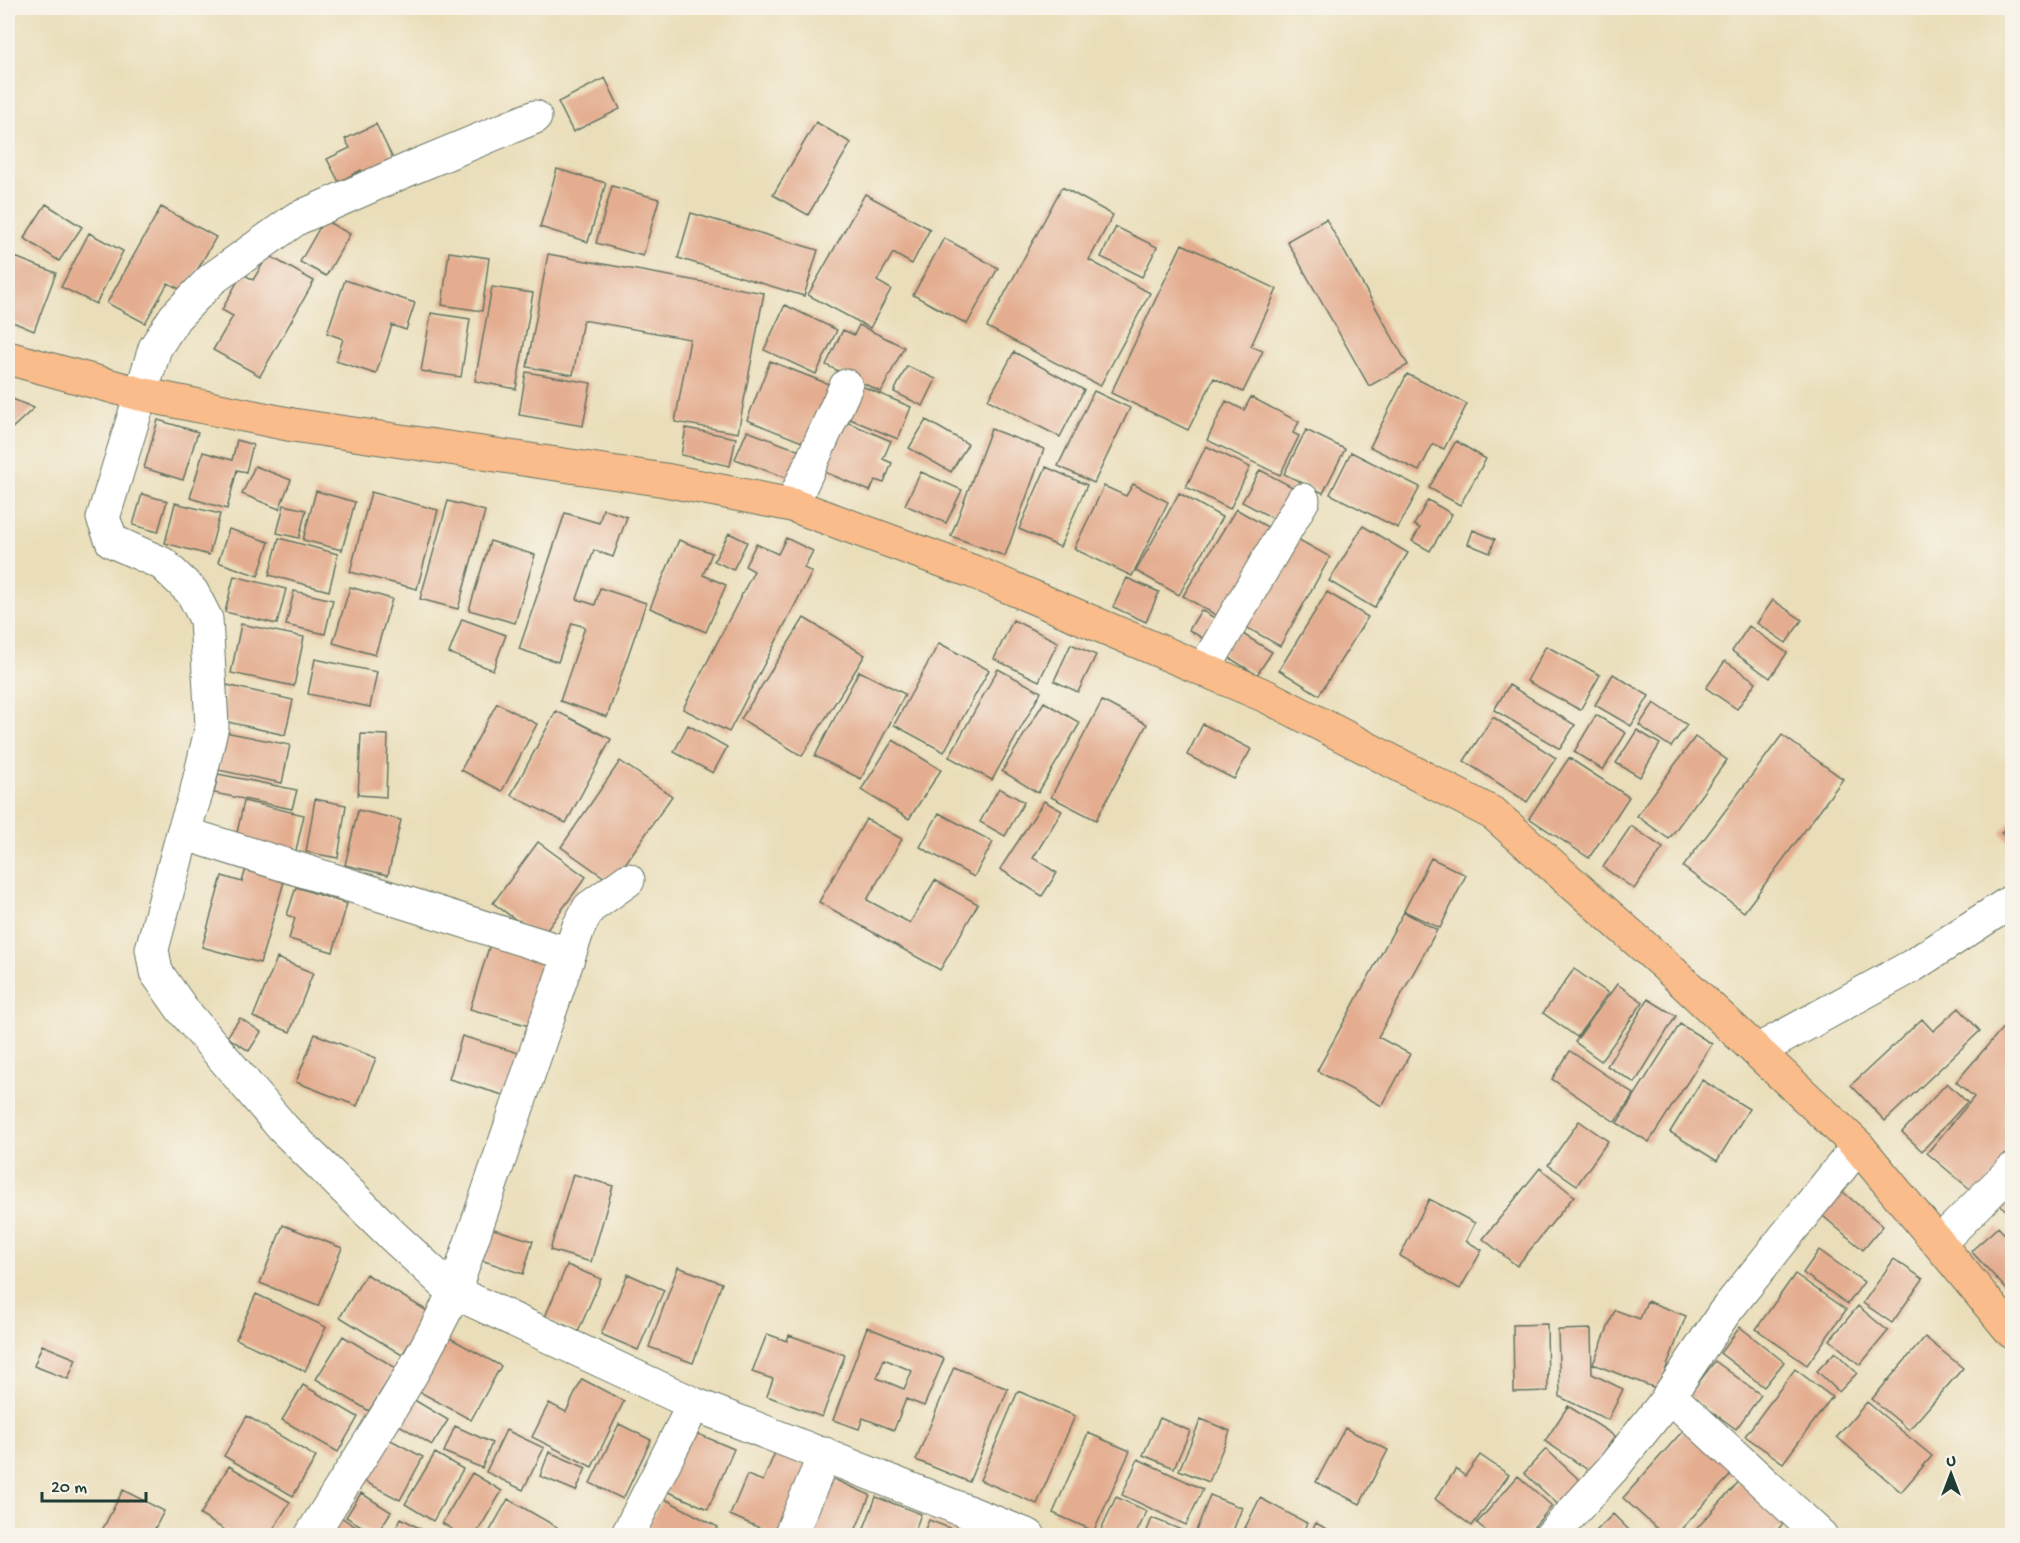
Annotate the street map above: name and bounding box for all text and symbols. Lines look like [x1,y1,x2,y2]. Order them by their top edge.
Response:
north arrow [1921,1444,1981,1504]
text: U [1946,1453,1956,1472]
scale bar [42,1465,146,1503]
text: 20 m [51,1478,87,1499]

